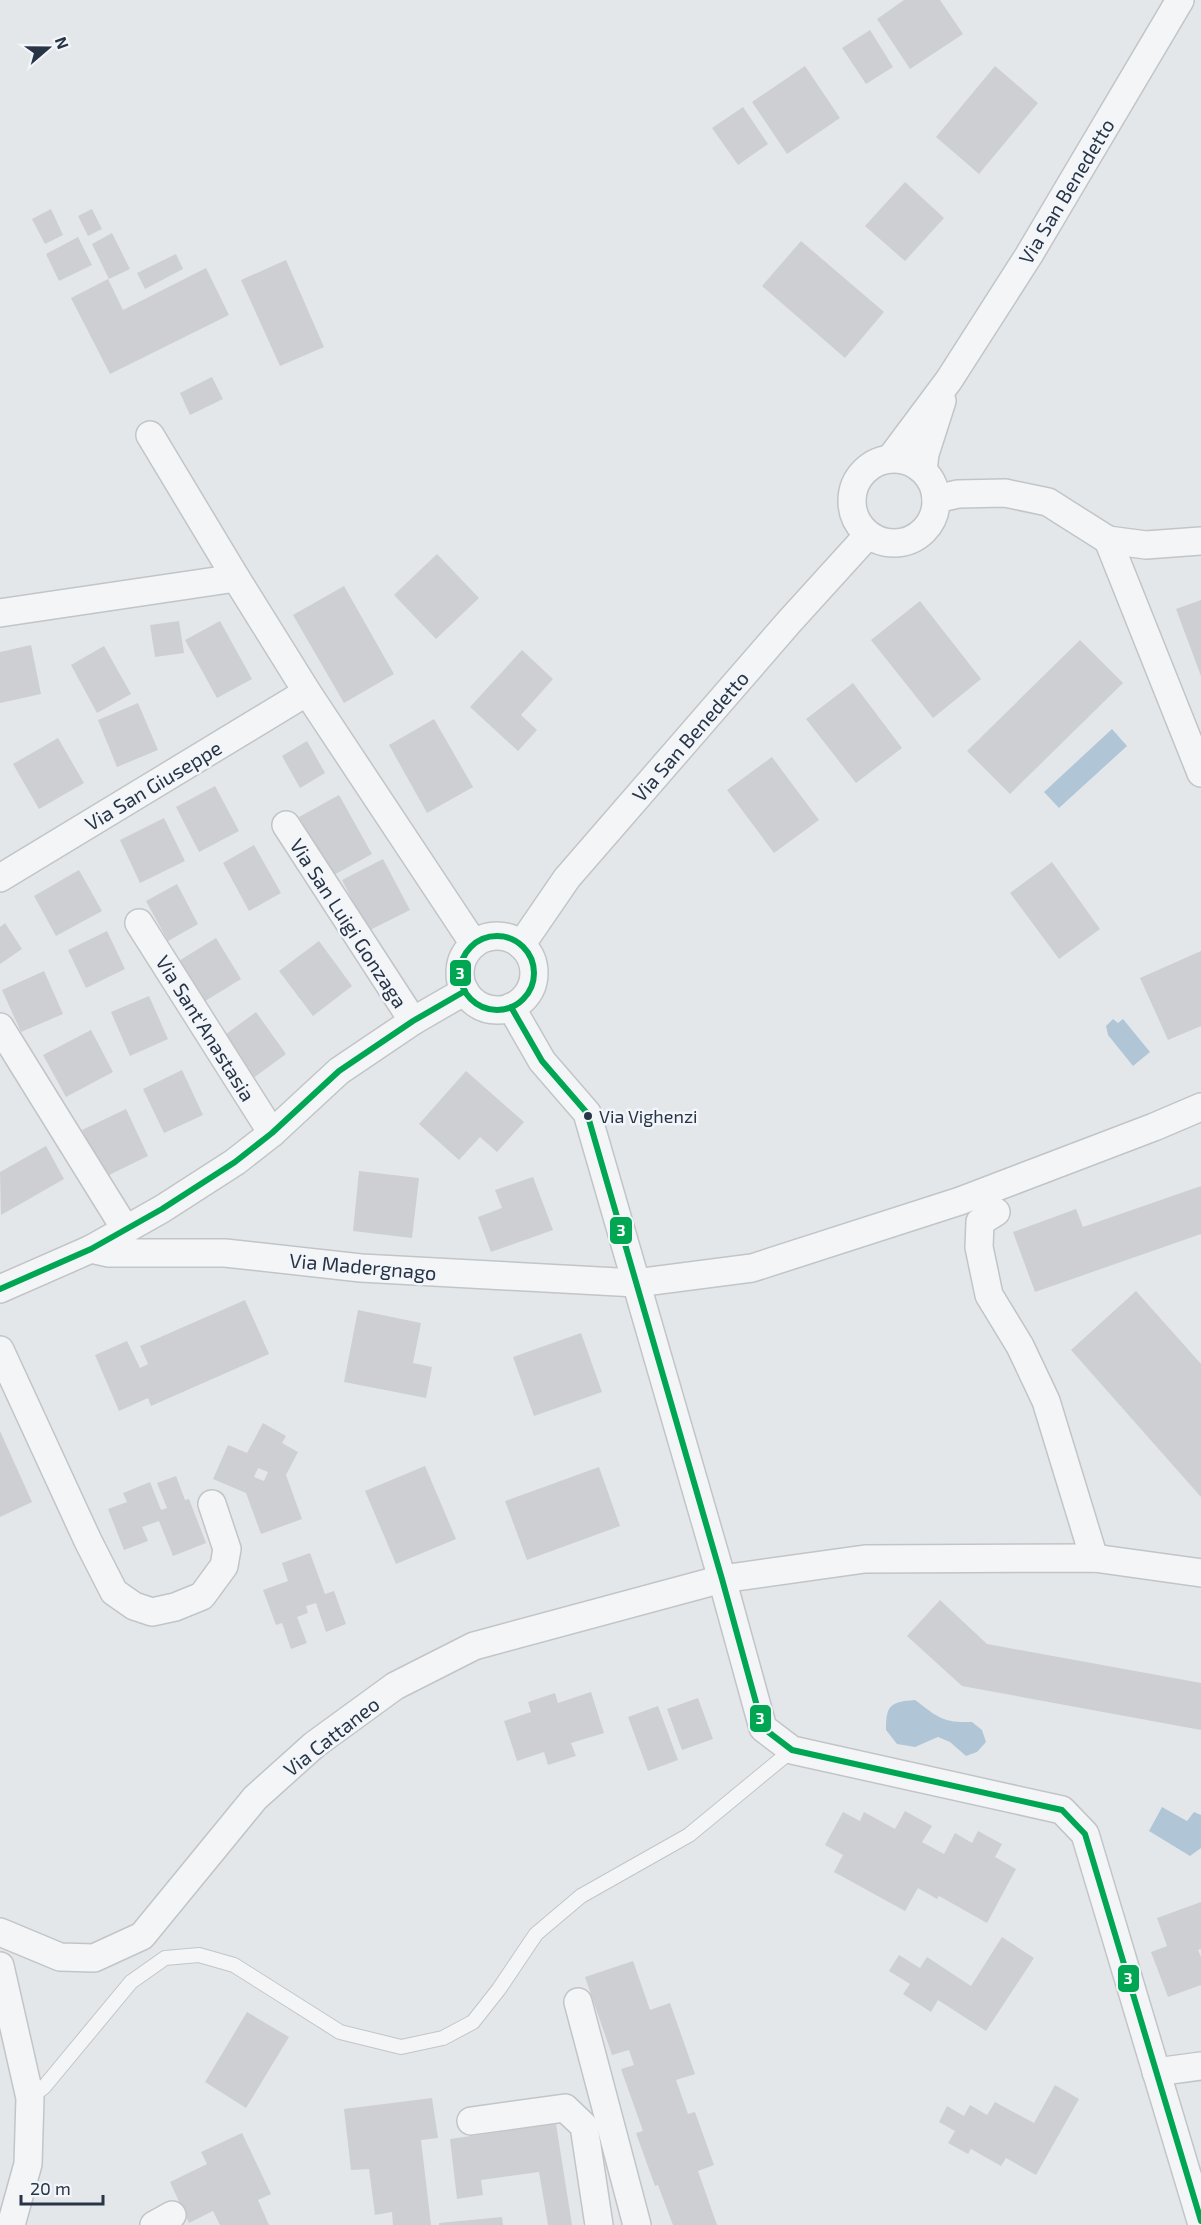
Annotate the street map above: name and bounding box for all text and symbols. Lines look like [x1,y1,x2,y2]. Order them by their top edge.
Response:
north arrow [18,18,78,78]
text: N [52,34,73,51]
street label: Via San Benedetto [1013,114,1119,268]
street label: Via San Benedetto [627,666,753,806]
street label: Via San Giuseppe [81,735,225,835]
street label: Via San Luigi Gonzaga [285,834,413,1012]
street label: Via Sant'Anastasia [151,951,261,1105]
line badge: 3 [449,959,472,987]
text: 3 [455,963,465,982]
place label: Via Vighenzi [599,1105,698,1127]
marker: Via Vighenzi [582,1110,594,1122]
line badge: 3 [609,1216,633,1245]
text: 3 [616,1220,626,1239]
street label: Via Madergnago [289,1248,437,1284]
street label: Via Cattaneo [278,1691,384,1781]
line badge: 3 [749,1704,772,1733]
text: 3 [755,1708,765,1727]
line badge: 3 [1117,1964,1140,1993]
text: 3 [1123,1968,1133,1987]
scale bar [21,2168,104,2206]
text: 20 m [30,2177,71,2199]

